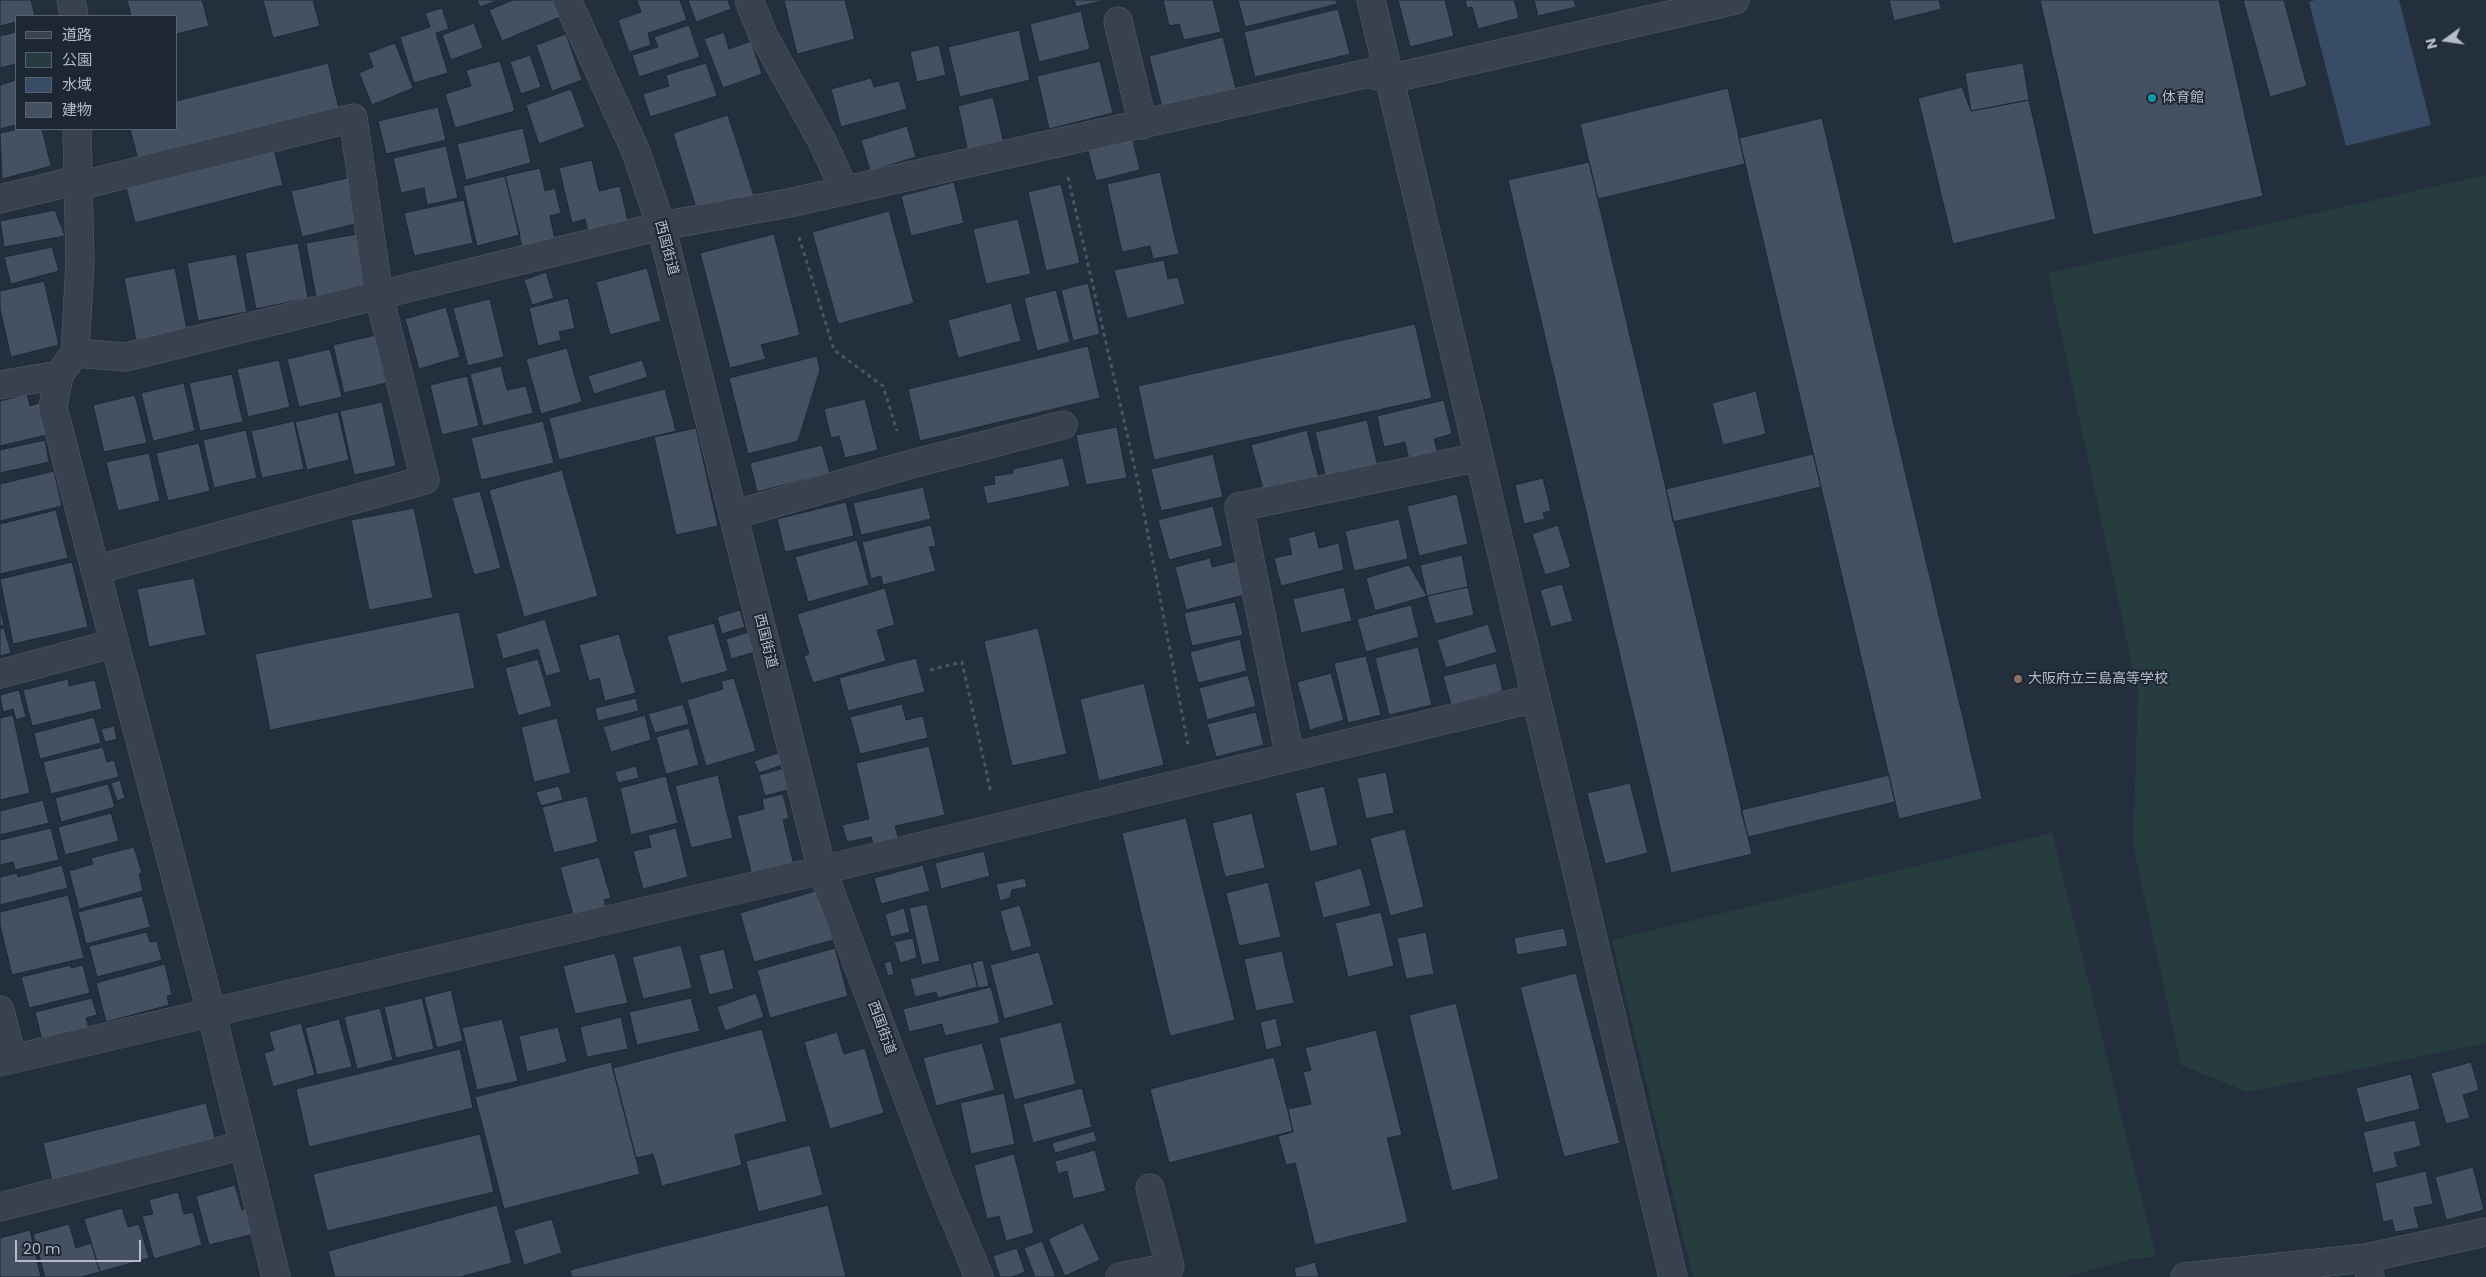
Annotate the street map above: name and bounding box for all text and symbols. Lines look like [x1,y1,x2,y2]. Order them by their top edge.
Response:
legend [15,15,178,130]
north arrow [2421,15,2471,65]
text: 道路 [62,24,92,45]
text: N [2420,36,2442,51]
text: 公園 [62,49,92,70]
text: 水域 [62,74,92,95]
place label: 体育館 [2162,90,2204,106]
marker: 体育館 [2146,92,2158,104]
text: 建物 [62,99,92,120]
street label: 西国街道 [651,219,681,277]
street label: 西国街道 [750,612,780,670]
place label: 大阪府立三島高等学校 [2028,671,2168,687]
marker: 大阪府立三島高等学校 [2012,673,2024,685]
street label: 西国街道 [864,999,898,1057]
scale bar [18,1230,144,1262]
text: 20 m [23,1238,61,1259]

